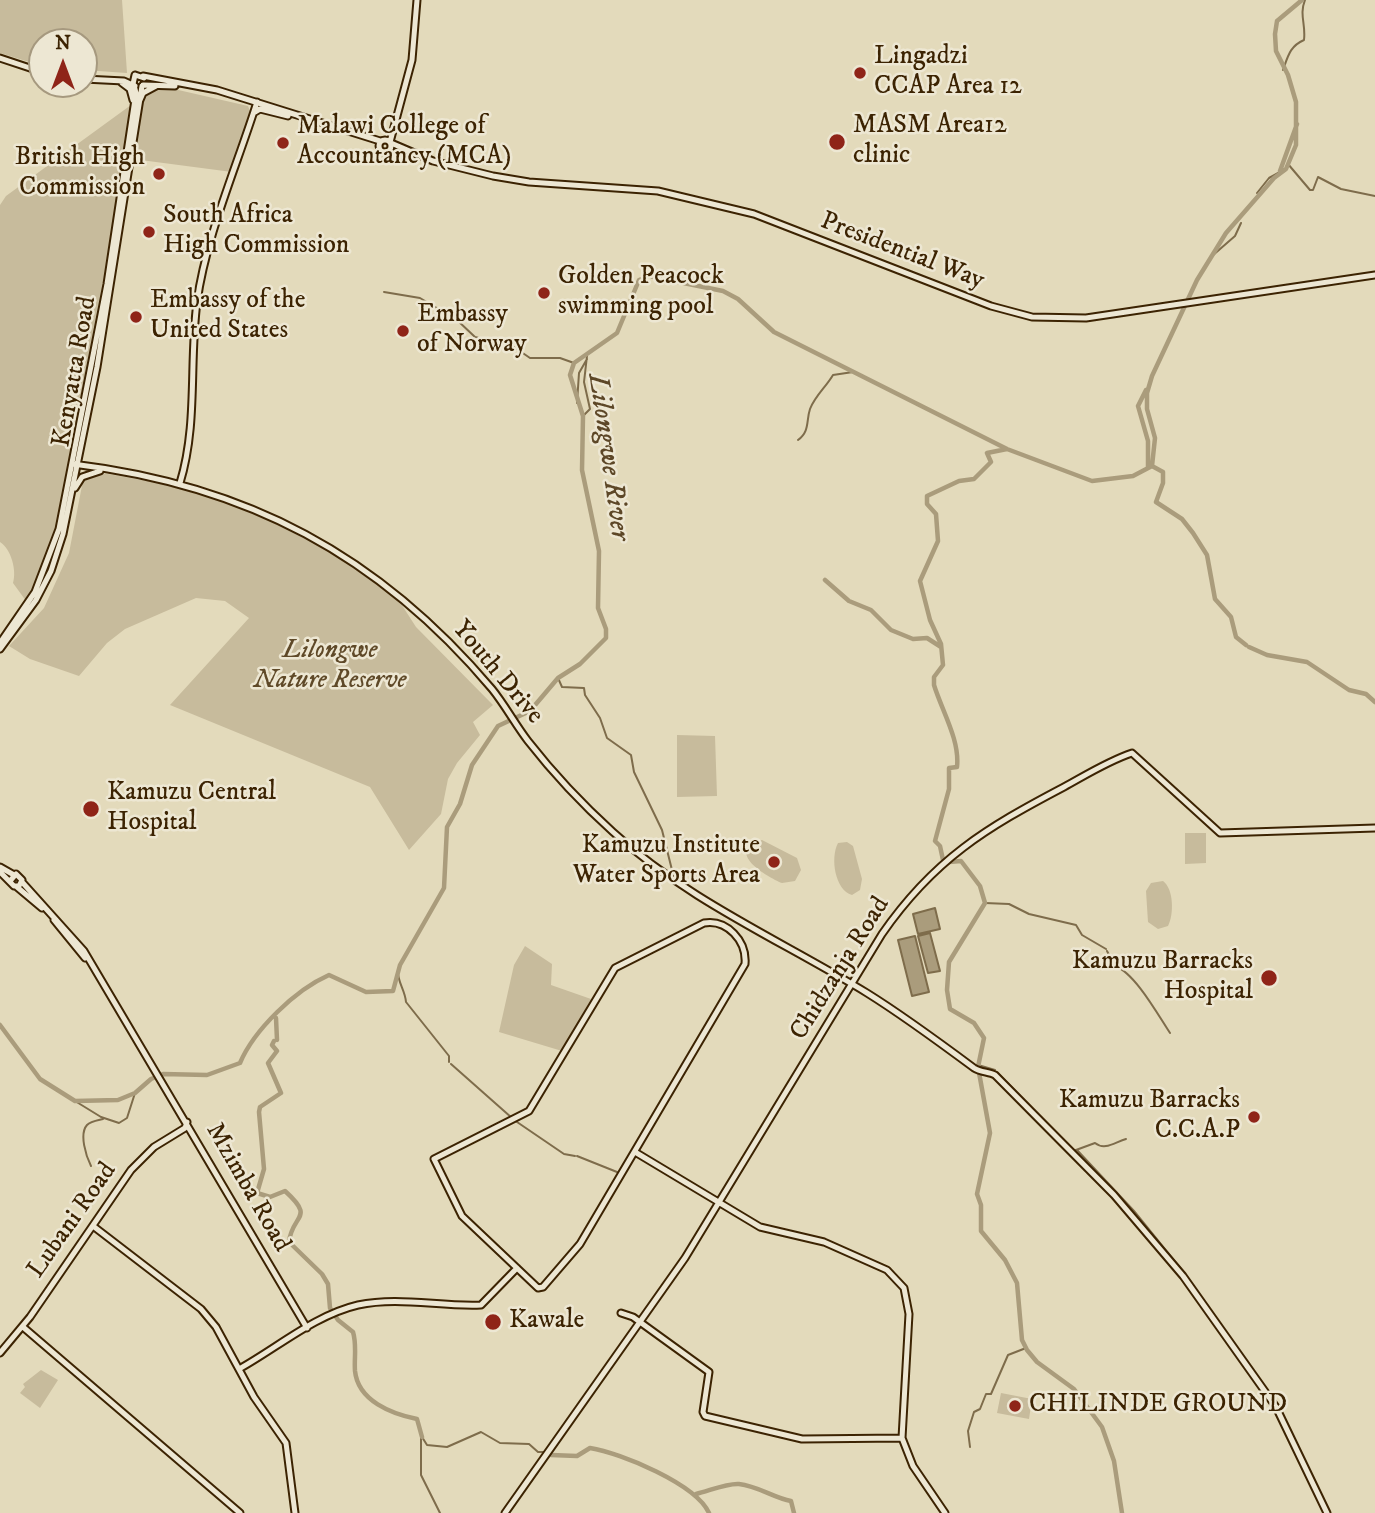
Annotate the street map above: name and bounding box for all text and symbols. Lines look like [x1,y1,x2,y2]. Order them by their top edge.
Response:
north arrow [28,28,98,98]
text: N [55,32,71,55]
place label: Lingadzi CCAP Area 12 [874,42,1022,104]
marker: Lingadzi CCAP Area 12 [852,65,868,81]
place label: MASM Area12 clinic [853,111,1007,172]
place label: Malawi College of Accountancy (MCA) [297,112,511,174]
marker: MASM Area12 clinic [827,132,847,152]
marker: Malawi College of Accountancy (MCA) [275,135,291,151]
place label: British High Commission [15,143,145,204]
marker: British High Commission [151,166,167,182]
place label: South Africa High Commission [163,201,349,262]
street label: Presidential Way [816,206,988,298]
marker: South Africa High Commission [141,224,157,240]
place label: Golden Peacock swimming pool [558,262,724,324]
marker: Golden Peacock swimming pool [536,285,552,301]
place label: Embassy of the United States [150,286,305,348]
street label: Kenyatta Road [47,294,105,450]
place label: Embassy of Norway [417,300,527,362]
marker: Embassy of the United States [128,309,144,325]
marker: Embassy of Norway [395,323,411,339]
water label: Lilongwe River [579,372,635,542]
street label: Youth Drive [445,615,549,731]
park label: Lilongwe Nature Reserve [254,636,406,698]
place label: Kamuzu Central Hospital [107,778,276,840]
marker: Kamuzu Central Hospital [81,799,101,819]
place label: Kamuzu Institute Water Sports Area [573,831,760,892]
marker: Kamuzu Institute Water Sports Area [766,854,782,870]
street label: Chidzanja Road [785,892,897,1046]
place label: Kamuzu Barracks Hospital [1072,947,1253,1009]
marker: Kamuzu Barracks Hospital [1259,968,1279,988]
place label: Kamuzu Barracks C.C.A.P [1059,1086,1240,1148]
marker: Kamuzu Barracks C.C.A.P [1246,1109,1262,1125]
street label: Mzimba Road [198,1118,296,1258]
street label: Lubani Road [22,1157,124,1285]
place label: Kawale [509,1306,584,1338]
marker: Kawale [483,1312,503,1332]
place label: CHILINDE GROUND [1029,1390,1287,1422]
marker: CHILINDE GROUND [1007,1398,1023,1414]

